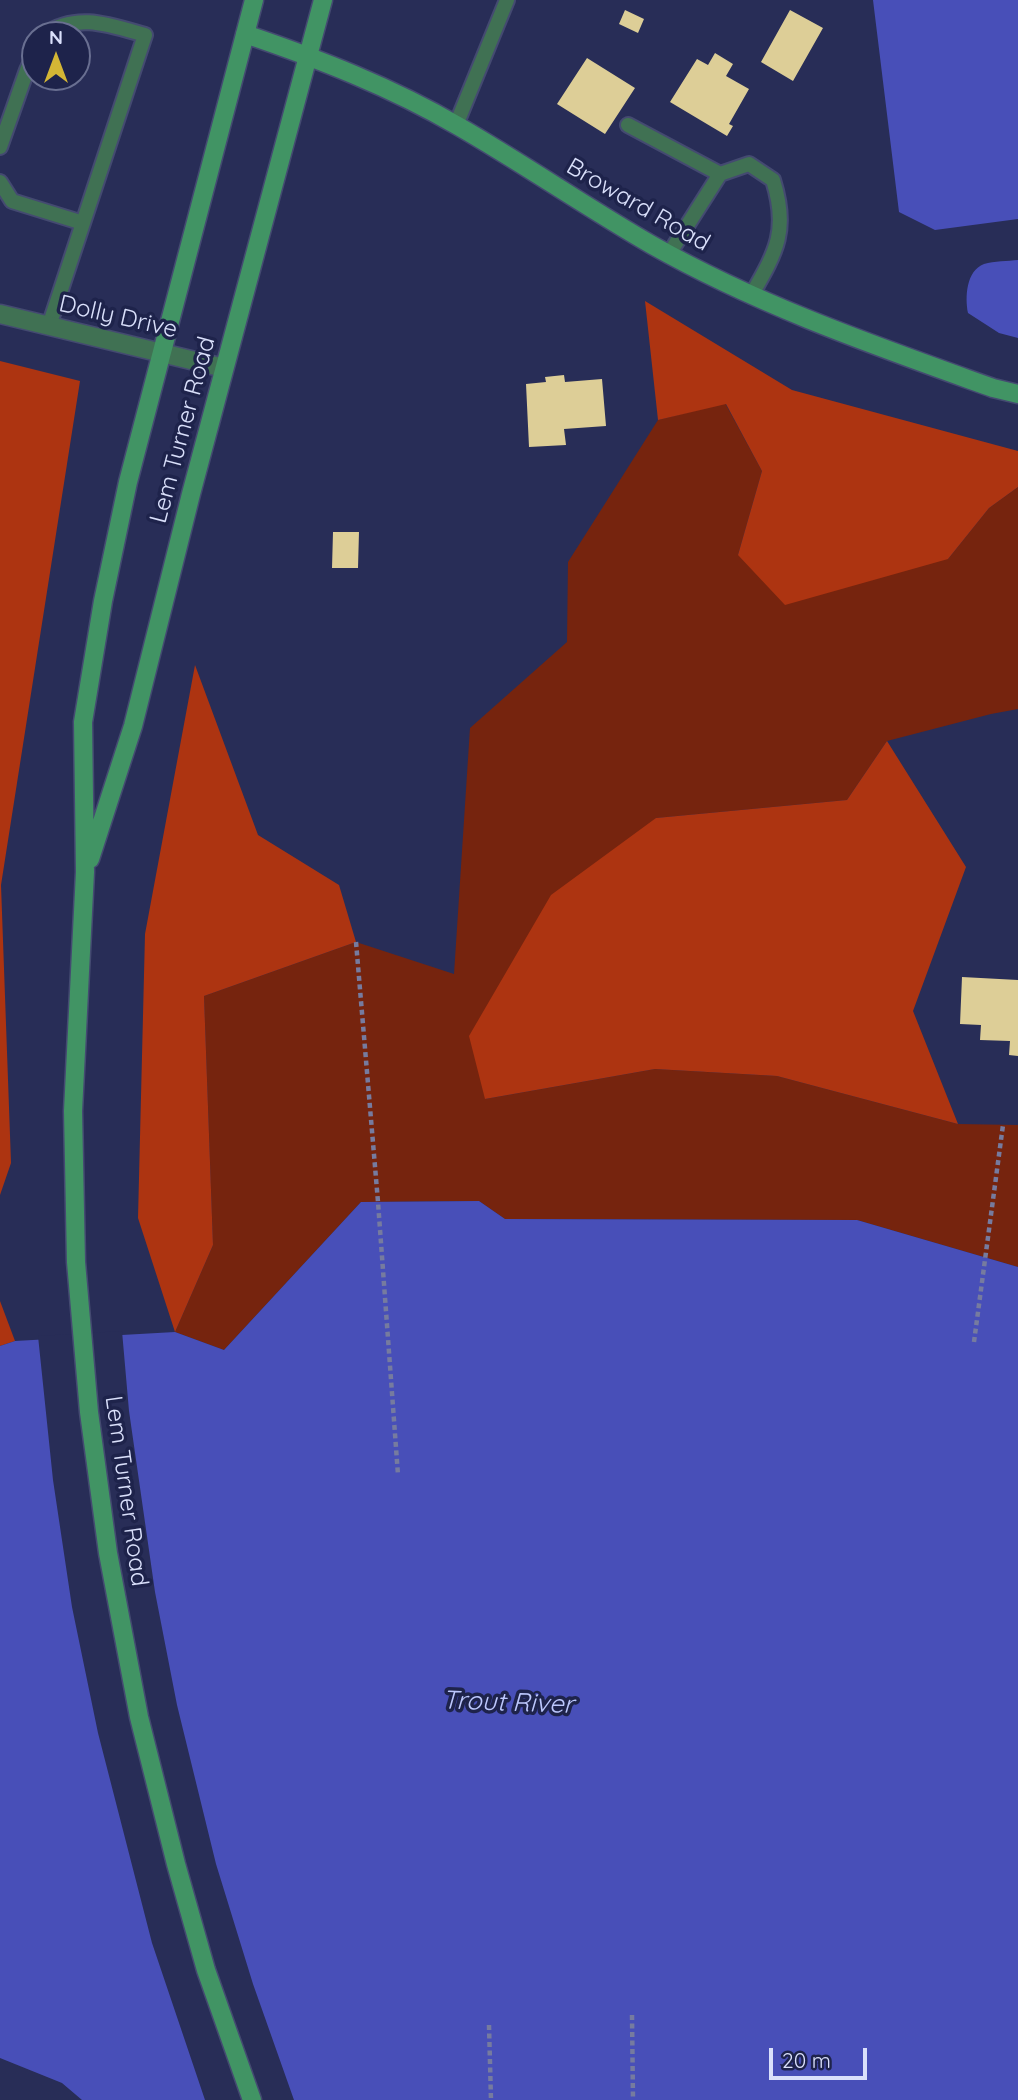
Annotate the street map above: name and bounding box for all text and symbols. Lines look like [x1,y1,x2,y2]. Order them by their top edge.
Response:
north arrow [21,21,91,91]
text: N [49,25,63,49]
street label: Broward Road [561,152,715,258]
street label: Dolly Drive [56,289,180,345]
street label: Lem Turner Road [144,334,222,526]
street label: Lem Turner Road [98,1394,154,1588]
water label: Trout River [442,1685,574,1721]
scale bar [773,2034,871,2078]
text: 20 m [782,2047,831,2073]

